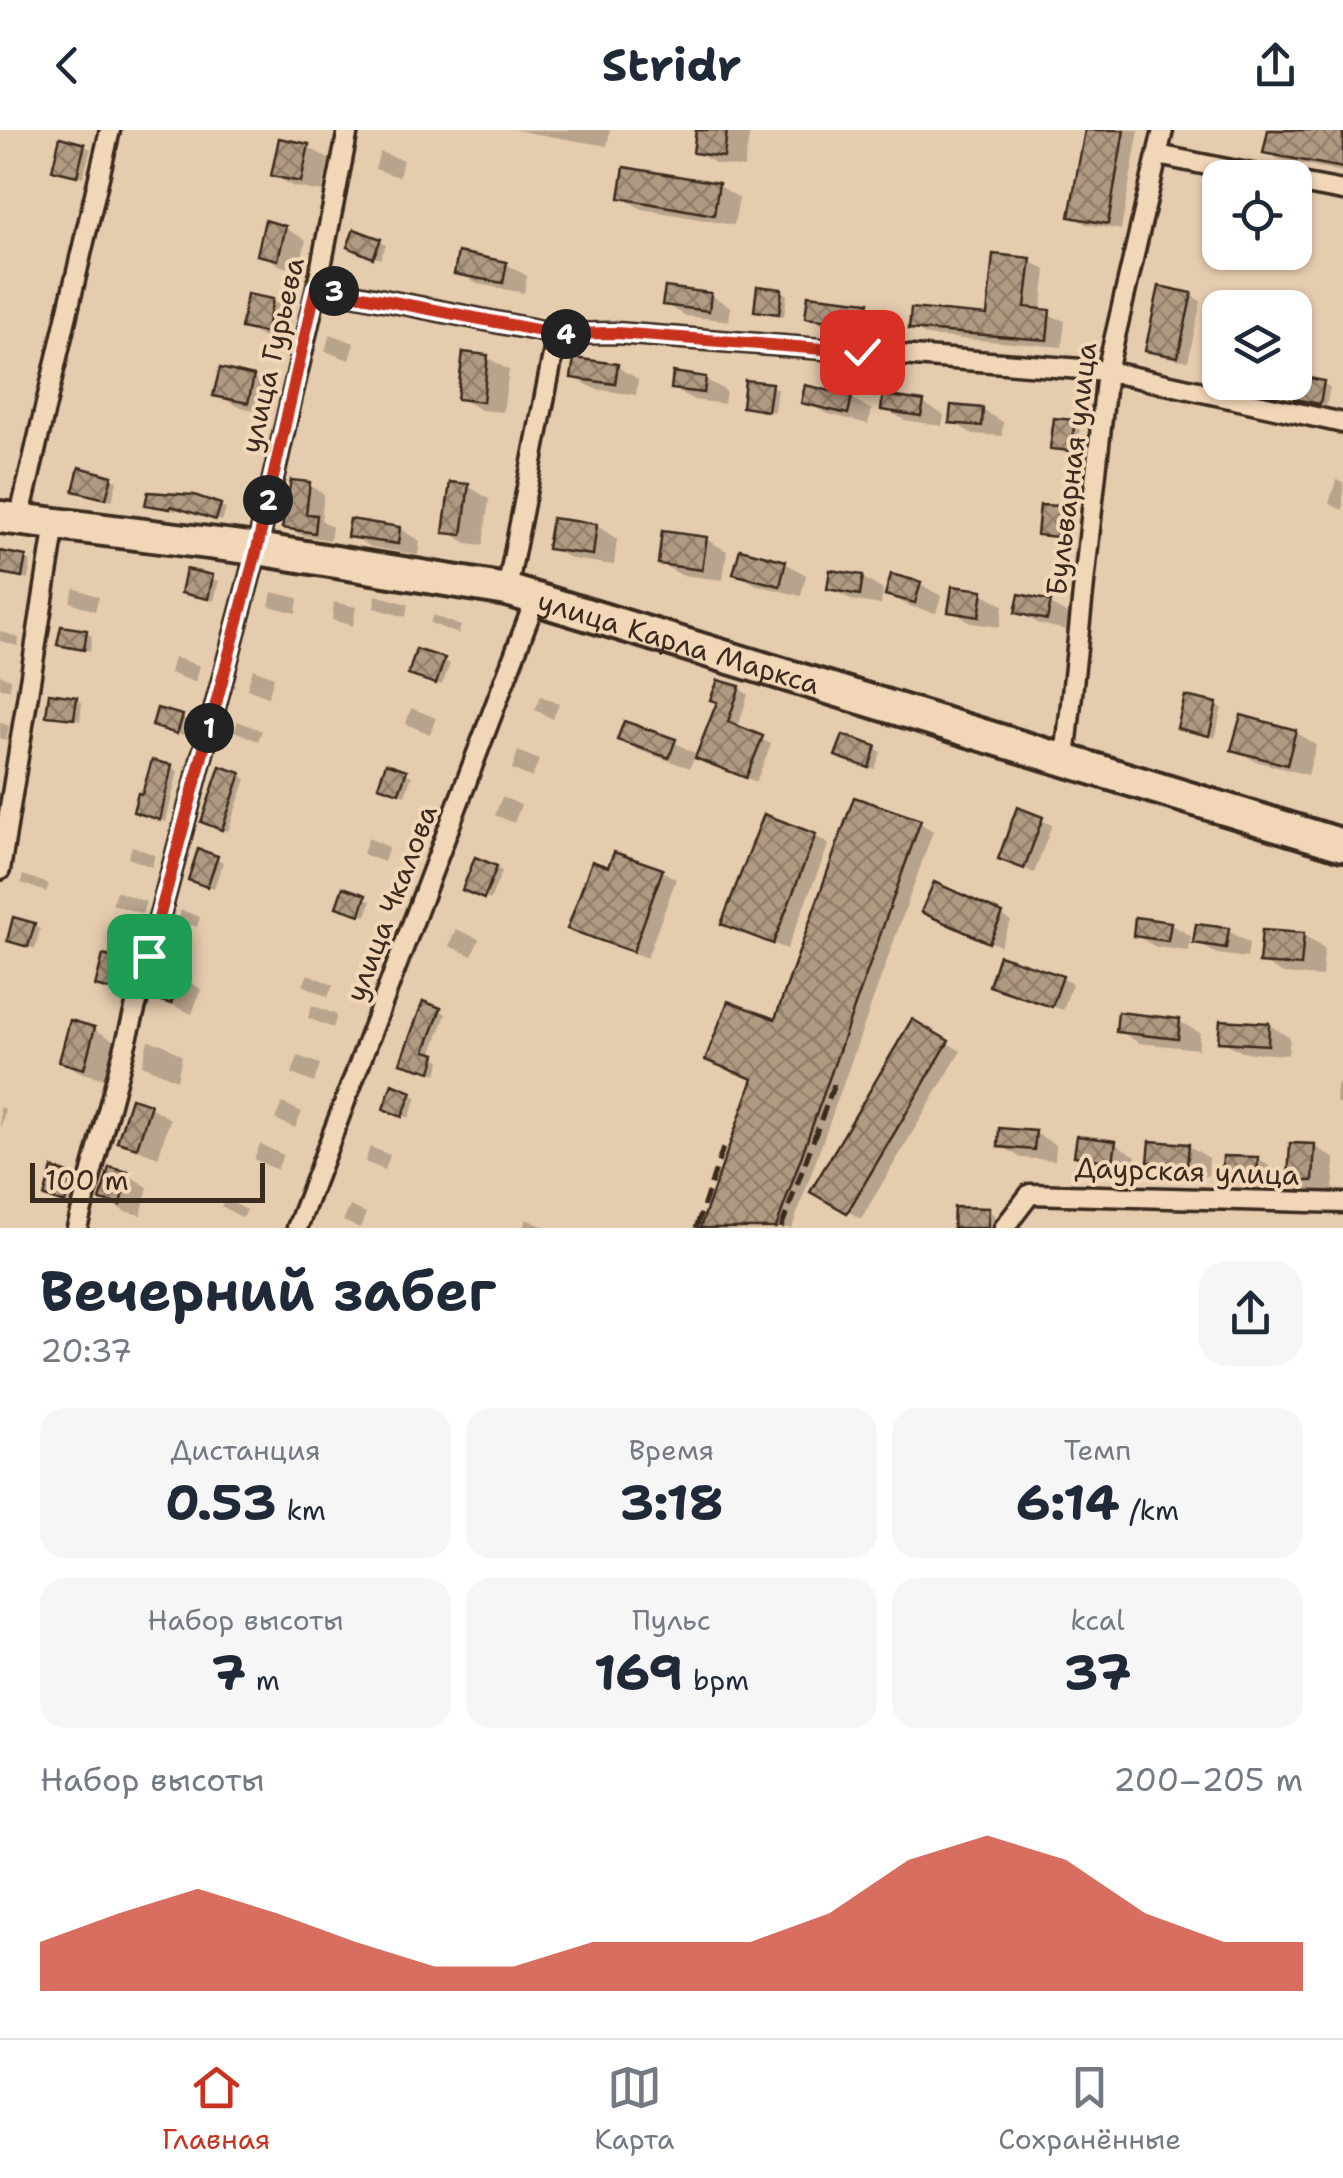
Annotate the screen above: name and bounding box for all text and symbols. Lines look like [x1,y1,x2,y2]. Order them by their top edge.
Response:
text: Stridr [602,35,741,95]
icon: back [40,38,95,93]
icon: share [1248,38,1303,93]
map controls [1202,160,1312,400]
button: locate [1202,160,1312,270]
street label: улица Гурьева [231,253,313,457]
pin: 3 [309,266,359,316]
text: 3 [324,272,344,310]
button: layers [1202,290,1312,400]
pin: 4 [541,309,591,359]
pin [820,310,905,395]
text: 4 [556,315,576,353]
icon: check [835,325,890,380]
street label: Бульварная улица [1037,340,1105,598]
pin: 2 [243,475,293,525]
text: 2 [258,481,278,519]
street label: улица Карла Маркса [533,582,824,703]
pin: 1 [184,703,234,753]
text: 1 [203,709,215,747]
street label: улица Чкалова [336,799,446,1007]
pin [107,914,192,999]
icon: arrive [122,929,177,984]
street label: Даурская улица [1074,1148,1300,1194]
scale bar [30,1158,265,1202]
text: 100 m [45,1161,129,1199]
text: Вечерний забег [40,1254,496,1328]
button: share [1198,1261,1303,1366]
text: 20:37 [40,1329,132,1372]
text: Дистанция [170,1431,321,1469]
text: Время [629,1431,714,1469]
text: Темп [1064,1431,1131,1469]
text: 0.53 [165,1469,277,1536]
text: 3:18 [619,1469,724,1536]
text: 6:14 [1016,1469,1120,1536]
text: km [277,1491,326,1529]
text: /km [1120,1491,1179,1529]
text: Набор высоты [147,1601,344,1639]
text: Пульс [632,1601,711,1639]
text: kcal [1070,1601,1125,1639]
text: 7 [211,1639,246,1706]
text: 169 [594,1639,683,1706]
text: 37 [1064,1639,1131,1706]
text: m [246,1661,280,1699]
text: bpm [683,1661,749,1699]
text: Набор высоты [40,1758,265,1801]
text: 200–205 m [1113,1758,1303,1801]
tab: Главная [162,2060,270,2158]
tab: Карта [594,2060,674,2158]
tab: Сохранённые [998,2060,1181,2158]

